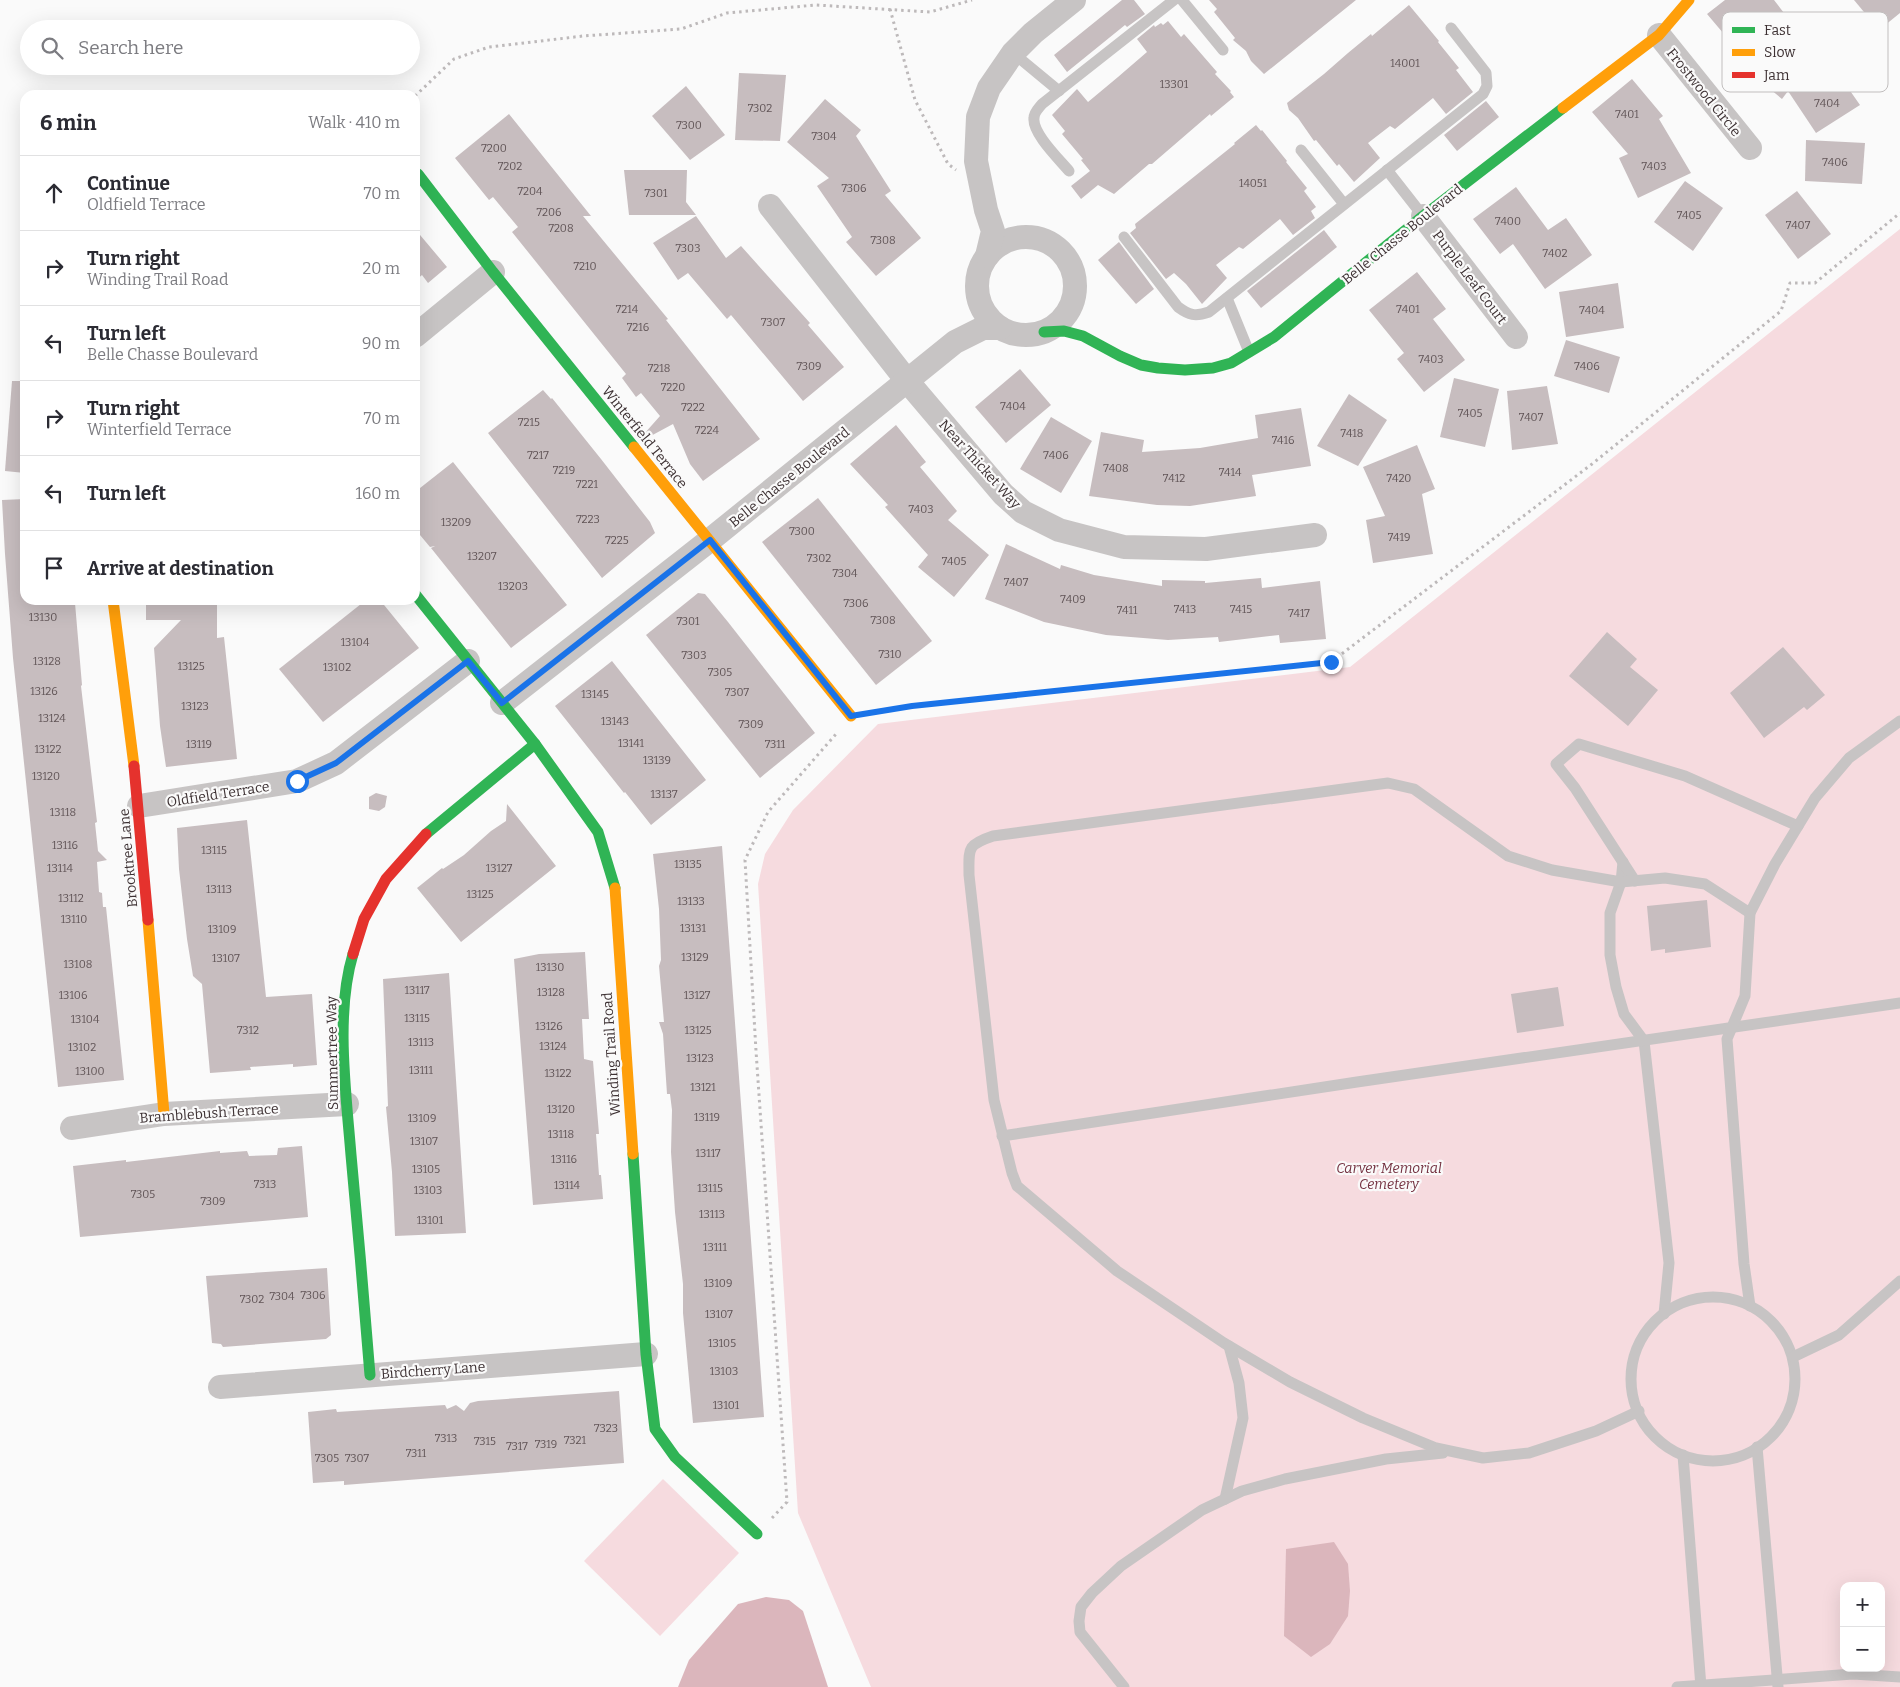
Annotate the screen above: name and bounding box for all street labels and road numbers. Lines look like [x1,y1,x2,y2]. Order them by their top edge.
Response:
street label: Frostwood Circle [1663,45,1744,140]
street label: Belle Chasse Boulevard [1339,181,1466,288]
street label: Purple Leaf Court [1429,227,1510,327]
street label: Winterfield Terrace [598,383,691,492]
street label: Near Thicket Way [935,416,1024,513]
street label: Belle Chasse Boulevard [726,424,853,531]
street label: Oldfield Terrace [165,778,271,811]
street label: Brooktree Lane [116,808,141,908]
street label: Winding Trail Road [599,992,624,1116]
street label: Summertree Way [323,995,342,1110]
street label: Bramblebush Terrace [139,1100,279,1127]
street label: Birdcherry Lane [380,1358,486,1383]

